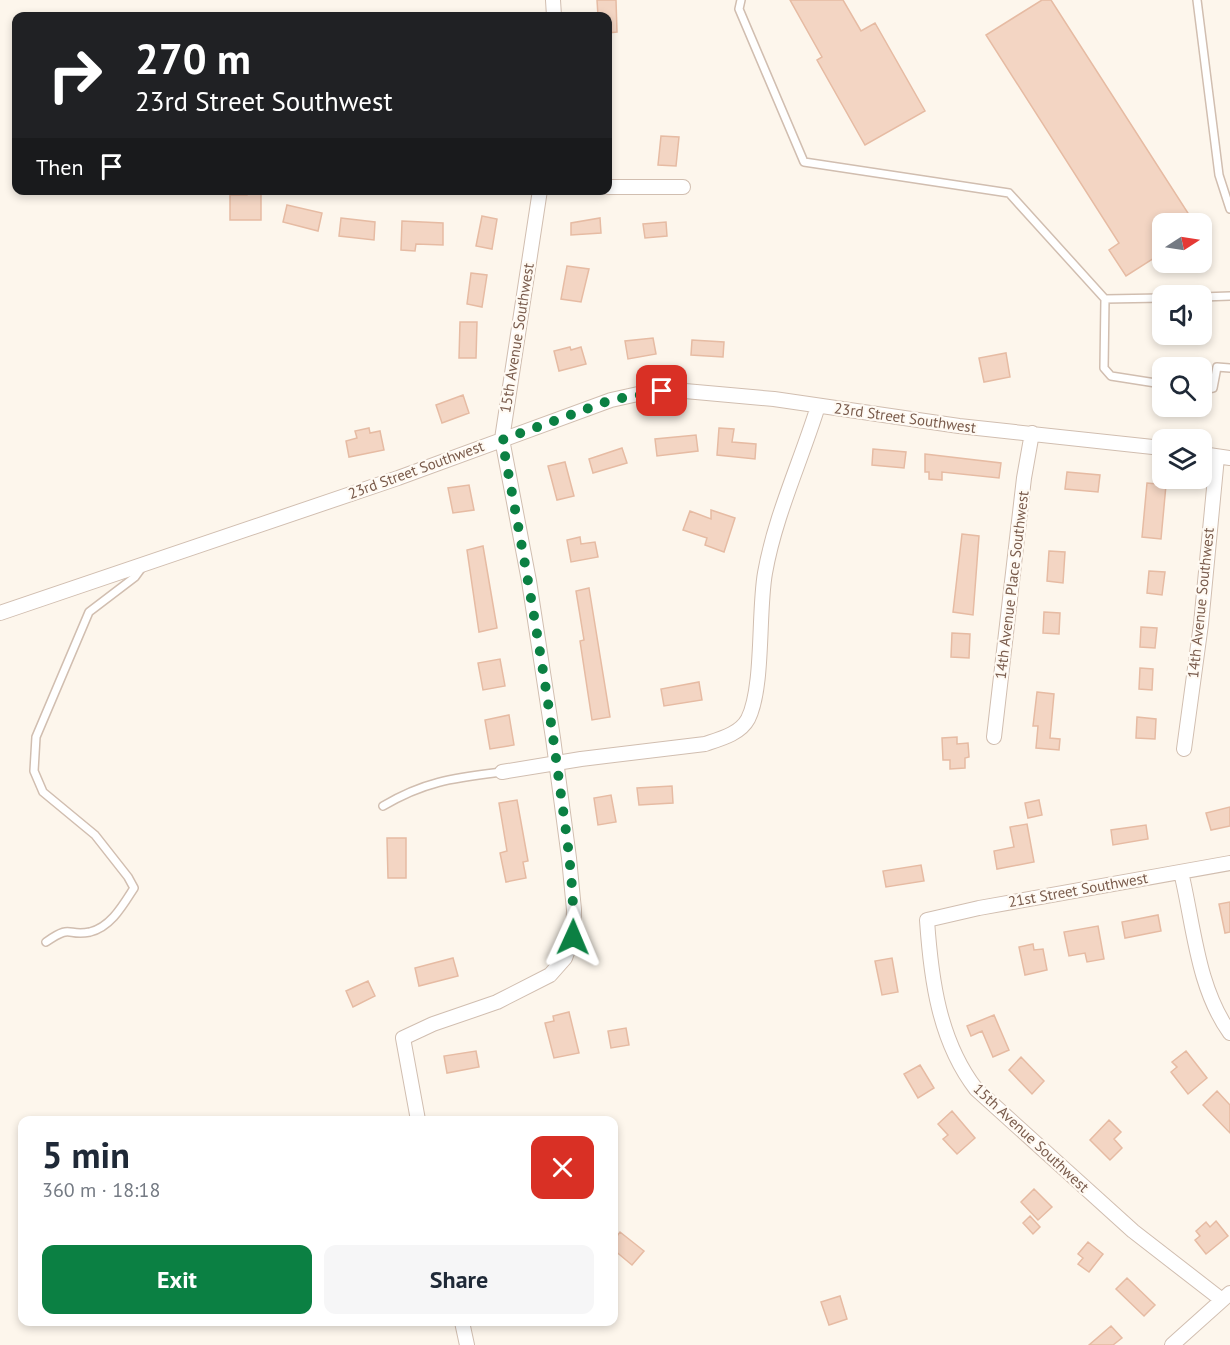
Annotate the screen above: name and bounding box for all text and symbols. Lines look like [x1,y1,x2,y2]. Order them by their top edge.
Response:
text: 270 m [135,31,251,86]
icon: right [36,36,114,114]
text: 23rd Street Southwest [135,84,393,118]
icon: arrive [95,150,128,183]
text: Then [36,153,83,181]
north arrow [1152,213,1212,273]
map controls [1152,213,1212,489]
street label: 15th Avenue Southwest [495,262,538,414]
button: sound [1152,285,1212,345]
button: search [1152,357,1212,417]
pin [636,365,687,416]
icon: arrive [645,374,678,407]
street label: 23rd Street Southwest [833,398,977,437]
button: layers [1152,429,1212,489]
street label: 23rd Street Southwest [345,436,486,503]
street label: 14th Avenue Place Southwest [991,490,1032,680]
street label: 14th Avenue Southwest [1183,527,1218,679]
street label: 21st Street Southwest [1007,868,1149,911]
position arrow [541,905,605,969]
street label: 15th Avenue Southwest [970,1079,1093,1196]
text: 5 min [42,1131,130,1178]
button: close [531,1136,594,1199]
text: 360 m · 18:18 [42,1177,160,1203]
button: Exit [42,1245,312,1314]
button: Share [324,1245,594,1314]

